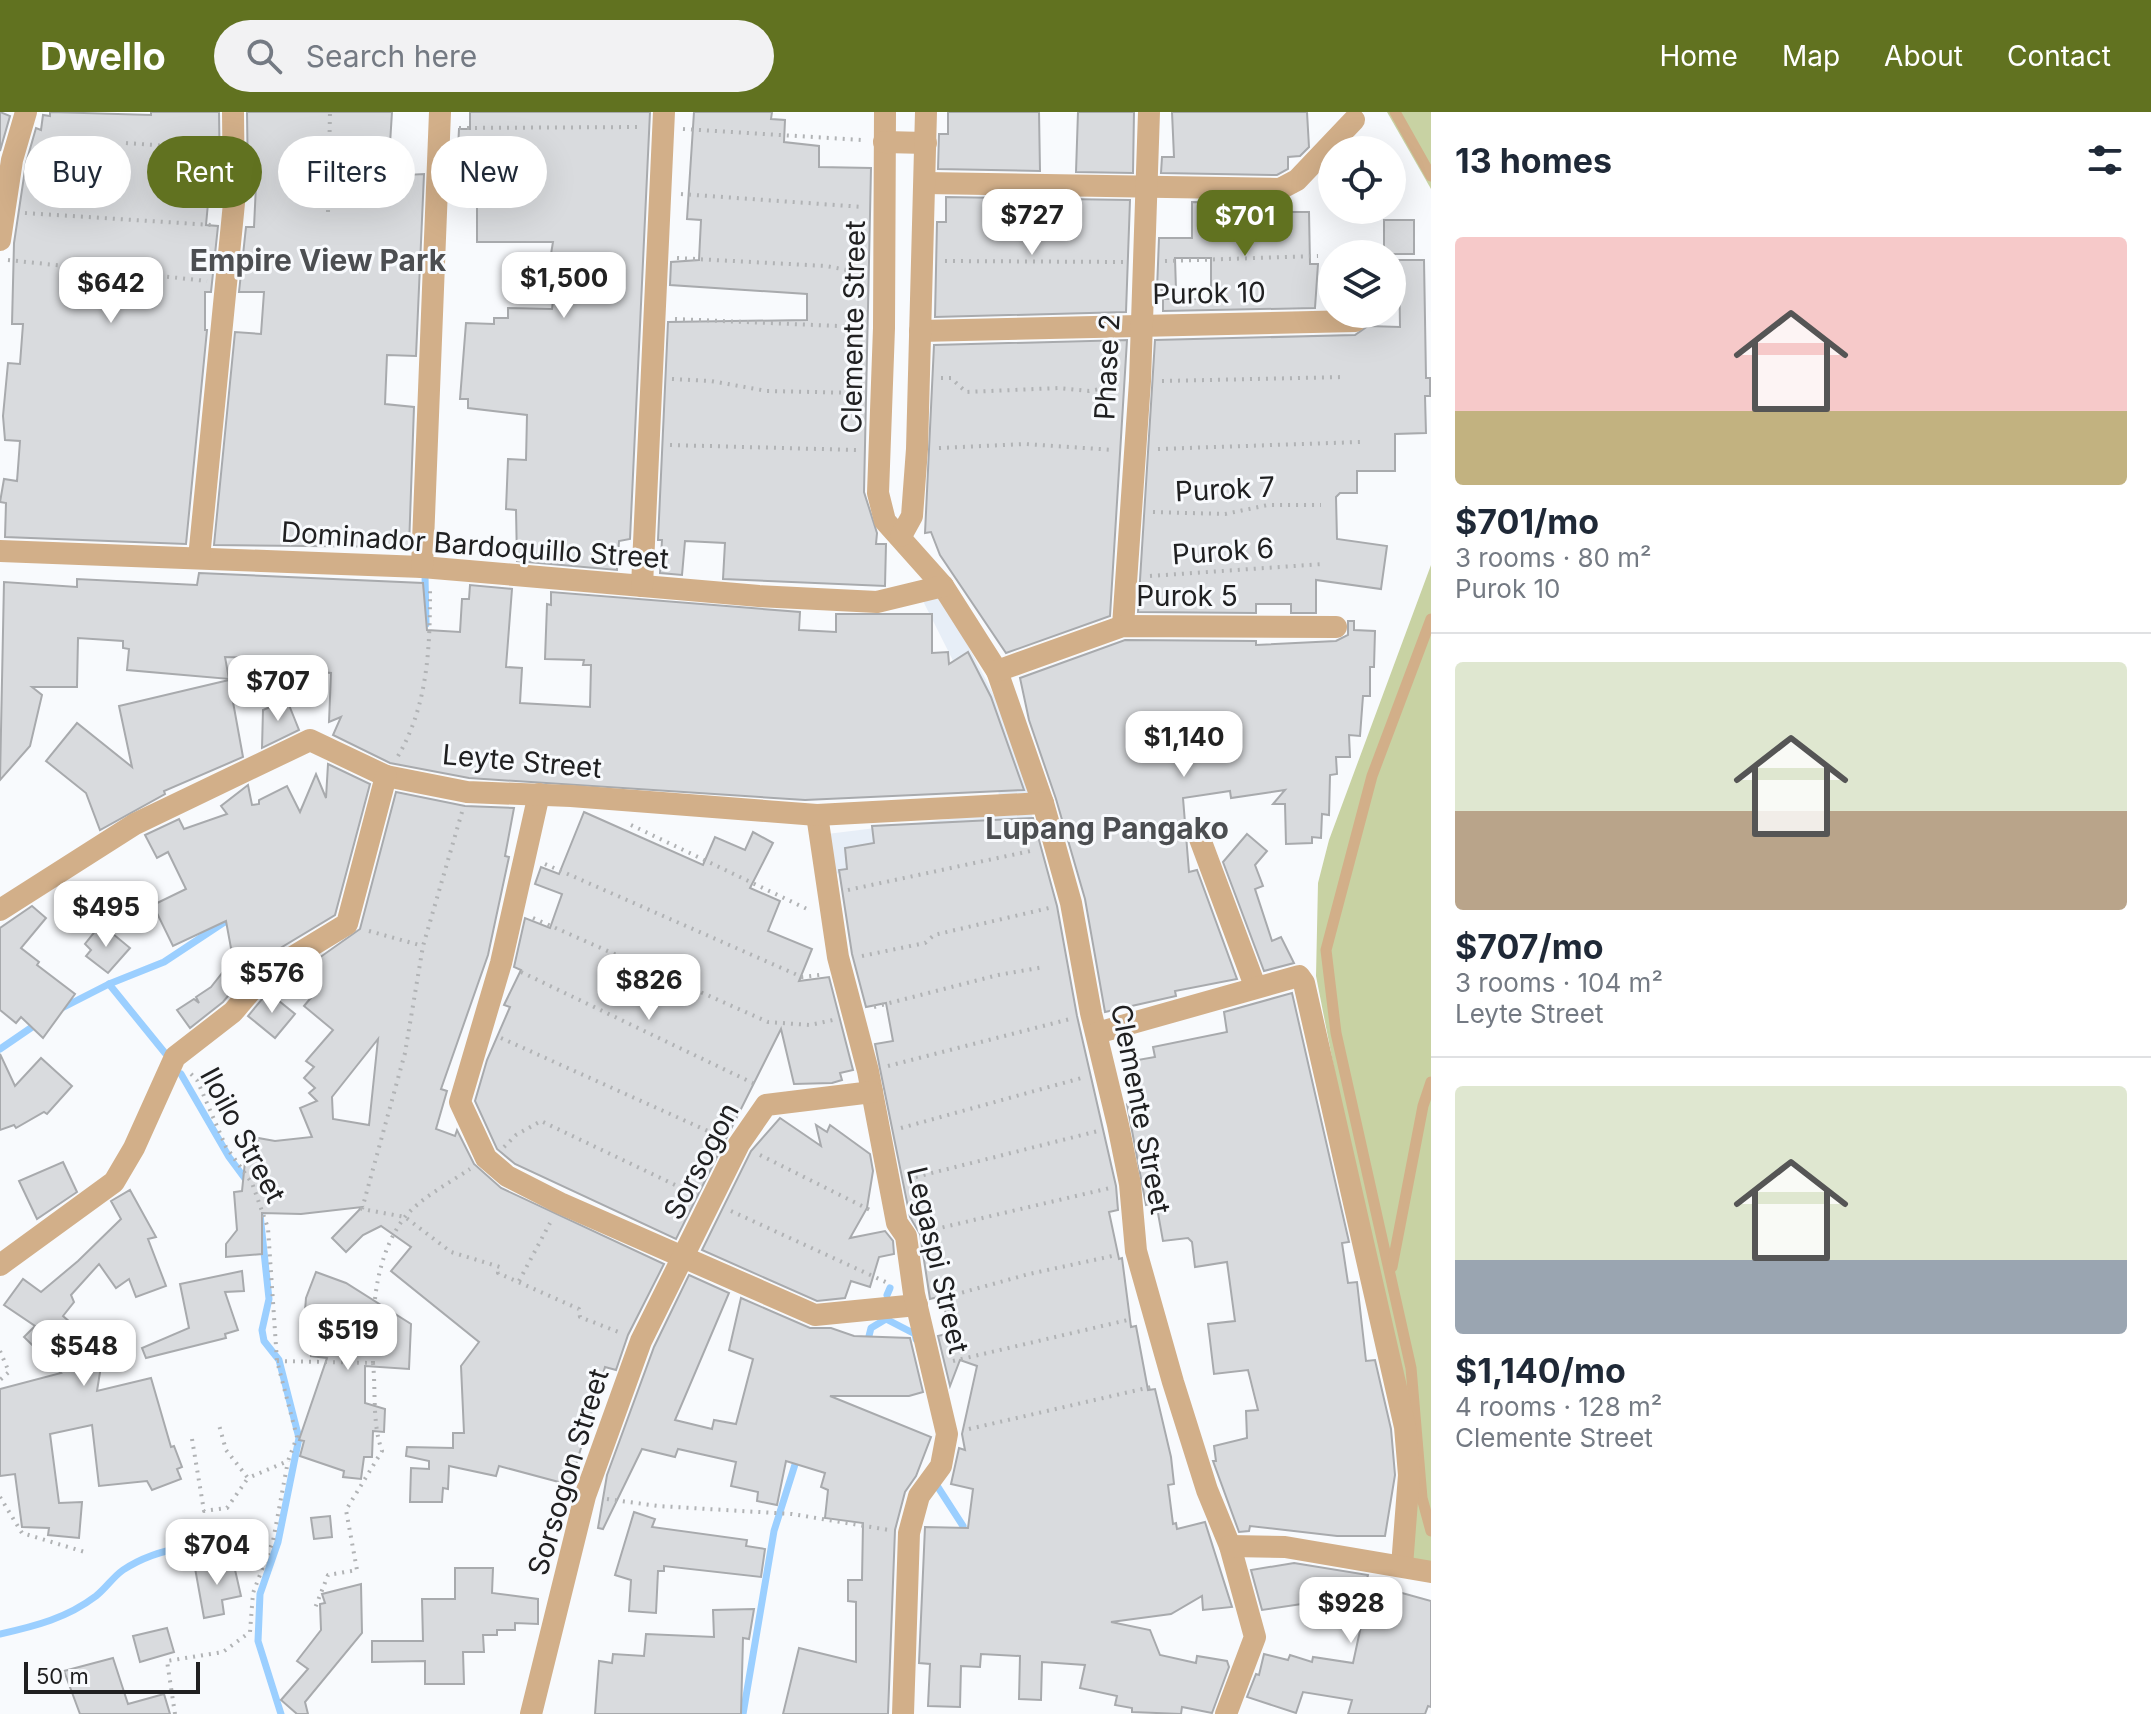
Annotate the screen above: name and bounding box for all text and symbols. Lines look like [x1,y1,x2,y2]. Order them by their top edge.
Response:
search box [214,20,774,92]
text: Dwello [40,33,166,79]
icon: search [242,34,286,78]
text: Search here [306,38,477,74]
text: Home [1659,39,1738,73]
text: Map [1782,39,1840,73]
text: About [1884,39,1963,73]
text: Contact [2007,39,2111,73]
chip: Buy [24,136,131,208]
chip: Rent [147,136,262,208]
chip: Filters [278,136,415,208]
chip: New [431,136,547,208]
map controls [1318,136,1406,328]
button: locate [1318,136,1406,224]
icon: filters [2083,138,2127,182]
text: 13 homes [1455,140,1612,181]
pin: $727 [985,189,1079,257]
pin: $701 [1198,190,1292,258]
text: $727 [1000,199,1064,230]
text: $701 [1215,200,1275,231]
street label: Clemente Street [834,220,872,434]
button: layers [1318,240,1406,328]
district label: Empire View Park [190,242,447,278]
pin: $1,500 [499,252,629,320]
pin: $642 [64,257,158,325]
text: $1,500 [520,262,608,293]
text: $642 [77,267,145,298]
street label: Purok 10 [1152,275,1266,311]
icon: home [1719,289,1863,433]
street label: Phase 2 [1087,313,1127,421]
street label: Purok 7 [1174,469,1276,509]
text: $701/mo [1455,501,1599,542]
street label: Dominador Bardoquillo Street [280,514,670,576]
street label: Purok 6 [1171,530,1275,572]
text: 3 rooms · 80 m² [1455,542,1652,573]
text: Purok 10 [1455,573,1561,604]
street label: Purok 5 [1136,579,1238,613]
pin: $707 [231,655,325,723]
text: $707 [246,665,310,696]
pin: $1,140 [1119,711,1249,779]
icon: home [1719,714,1863,858]
text: $1,140 [1144,721,1224,752]
street label: Leyte Street [441,737,603,785]
district label: Lupang Pangako [985,810,1229,846]
pin: $495 [59,881,153,949]
text: $495 [72,891,140,922]
text: $707/mo [1455,926,1604,967]
pin: $576 [225,947,319,1015]
pin: $826 [602,954,696,1022]
text: $576 [239,957,305,988]
text: $826 [615,964,683,995]
text: 3 rooms · 104 m² [1455,967,1663,998]
text: Leyte Street [1455,998,1603,1029]
street label: Clemente Street [1104,1001,1178,1217]
street label: Iloilo Street [193,1062,293,1208]
street label: Sorsogon [656,1097,746,1225]
icon: home [1719,1138,1863,1282]
street label: Legaspi Street [900,1163,976,1357]
pin: $519 [301,1304,395,1372]
text: $519 [317,1314,379,1345]
pin: $548 [37,1320,131,1388]
text: $548 [50,1330,118,1361]
text: $1,140/mo [1455,1350,1626,1391]
street label: Sorsogon Street [520,1365,616,1579]
text: 4 rooms · 128 m² [1455,1391,1662,1422]
text: Clemente Street [1455,1422,1653,1453]
pin: $704 [170,1519,264,1587]
text: $704 [184,1529,250,1560]
pin: $928 [1304,1577,1398,1645]
text: $928 [1317,1587,1385,1618]
scale bar [24,1658,200,1694]
text: 50 m [36,1663,89,1689]

